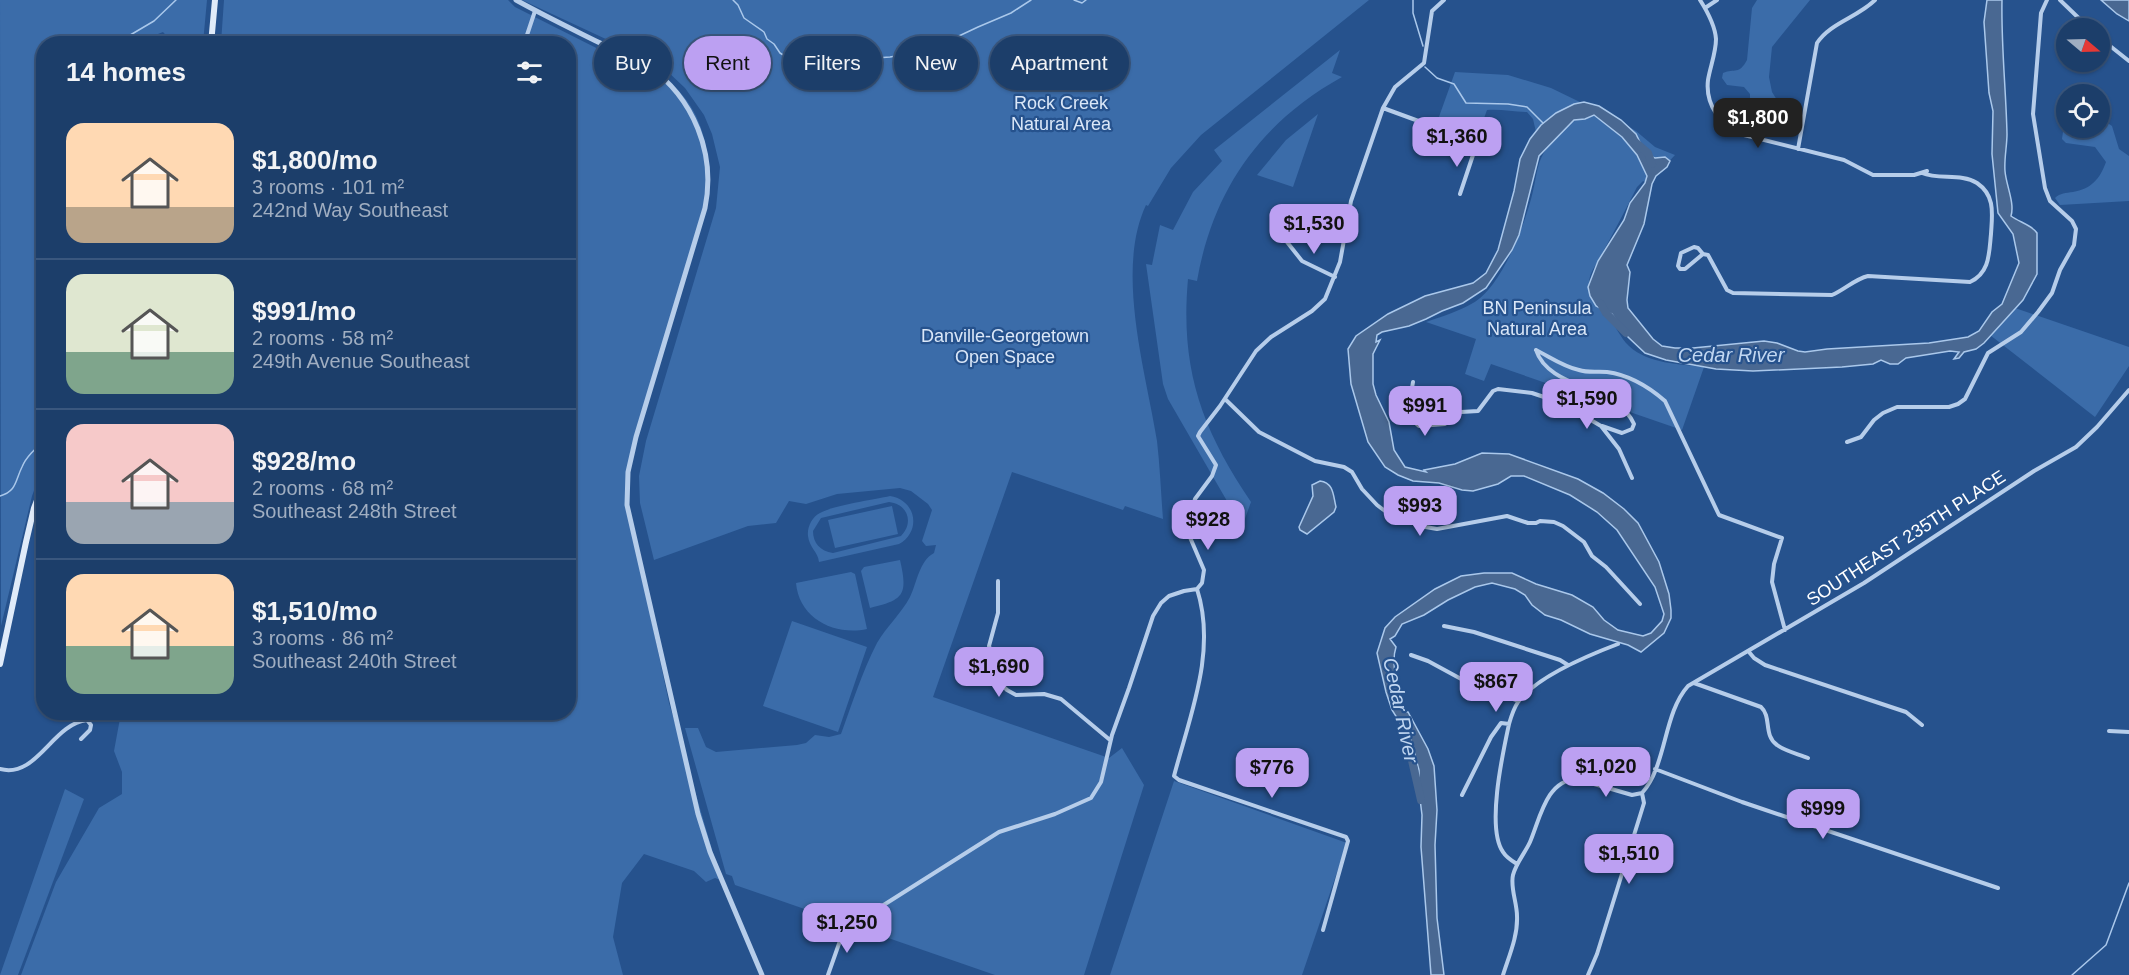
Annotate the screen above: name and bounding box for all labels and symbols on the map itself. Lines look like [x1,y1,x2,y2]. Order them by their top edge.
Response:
north arrow [2056,18,2110,72]
park label: Rock Creek Natural Area [1011,93,1112,134]
pin: $1,800 [1709,98,1807,149]
pin: $1,360 [1408,117,1506,168]
pin: $1,530 [1265,204,1363,255]
park label: BN Peninsula Natural Area [1482,298,1593,339]
park label: Danville-Georgetown Open Space [921,326,1089,367]
water label: Cedar River [1678,344,1786,366]
pin: $1,590 [1538,379,1636,430]
pin: $991 [1389,386,1461,437]
street label: SOUTHEAST 235TH PLACE [1803,466,2009,610]
pin: $993 [1384,486,1456,537]
pin: $928 [1172,500,1244,551]
pin: $1,690 [950,647,1048,698]
water label: Cedar River [1379,656,1423,766]
pin: $867 [1460,662,1532,713]
pin: $1,020 [1557,747,1655,798]
pin: $776 [1236,748,1308,799]
pin: $999 [1787,789,1859,840]
pin: $1,510 [1580,834,1678,885]
pin: $1,250 [798,903,896,954]

